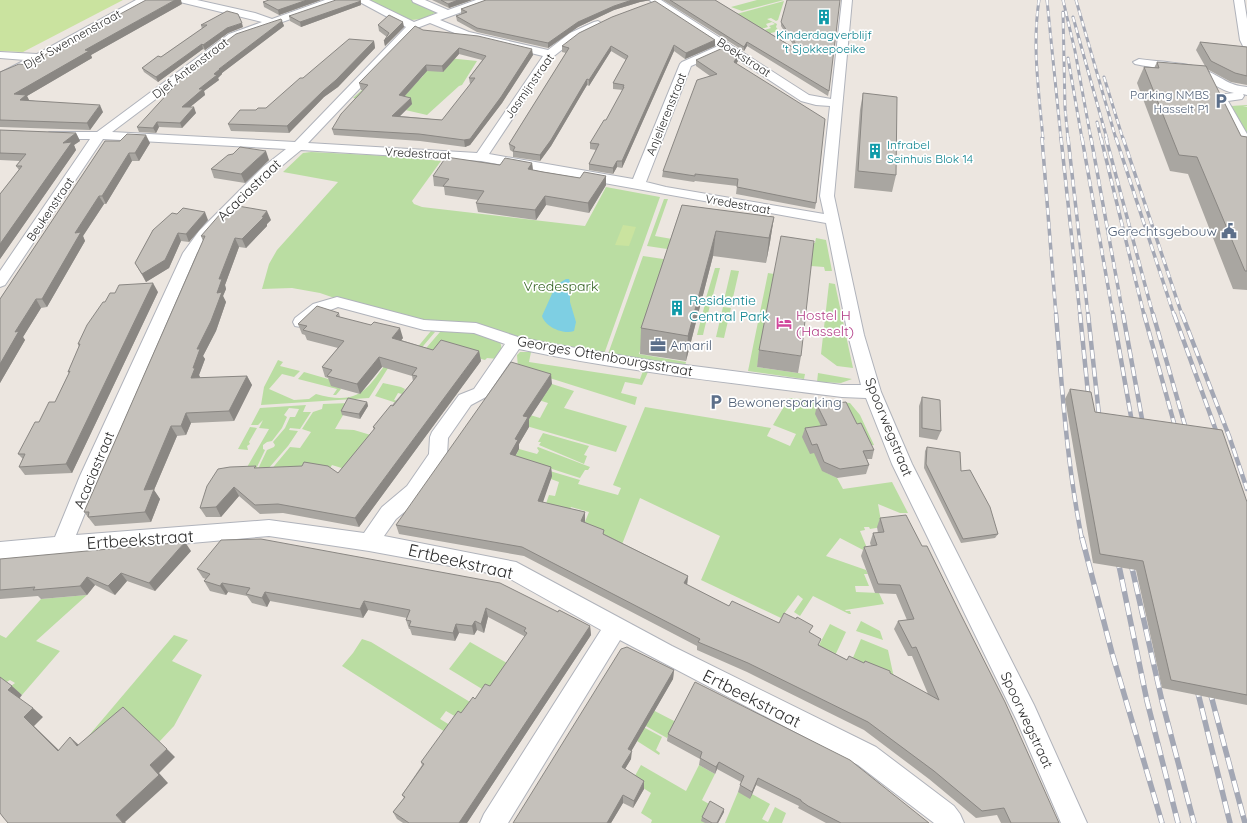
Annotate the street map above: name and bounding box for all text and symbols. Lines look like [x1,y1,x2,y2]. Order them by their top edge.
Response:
street label: Djef Swennenstraat [21,6,123,72]
building icon: Kinderdagverblijf 't Sjokkepoeike [815,8,833,26]
place label: Kinderdagverblijf 't Sjokkepoeike [776,27,873,56]
street label: Djef Antenstraat [149,34,231,102]
street label: Boekstraat [714,34,774,80]
street label: Jasmijnstraat [501,50,557,122]
street label: Anjelierenstraat [643,70,689,158]
place label: Parking NMBS Hasselt P1 [1130,87,1209,116]
parking icon: Parking NMBS Hasselt P1 [1212,92,1230,110]
place label: Infrabel Seinhuis Blok 14 [887,137,973,166]
building icon: Infrabel Seinhuis Blok 14 [866,142,884,160]
street label: Vredestraat [385,144,451,162]
street label: Acaciastraat [213,155,285,225]
street label: Beukenstraat [23,174,77,244]
street label: Vredestraat [704,191,772,217]
place label: Gerechtsgebouw [1108,222,1217,240]
public building icon: Gerechtsgebouw [1220,222,1238,240]
park label: Vredespark [524,277,598,295]
place label: Residentie Central Park [689,291,769,325]
building icon: Residentie Central Park [668,299,686,317]
place label: Hostel H (Hasselt) [796,306,854,340]
hotel icon: Hostel H (Hasselt) [775,314,793,332]
street label: Georges Ottenbourgsstraat [516,332,694,380]
office icon: Amaril [649,336,667,354]
place label: Amaril [670,336,712,354]
street label: Spoorwegstraat [861,375,917,479]
parking icon: Bewonersparking [707,393,725,411]
place label: Bewonersparking [728,393,842,411]
street label: Acaciastraat [70,429,118,511]
street label: Ertbeekstraat [86,525,194,553]
street label: Ertbeekstraat [406,539,516,583]
street label: Ertbeekstraat [700,664,805,732]
street label: Spoorwegstraat [997,669,1057,771]

